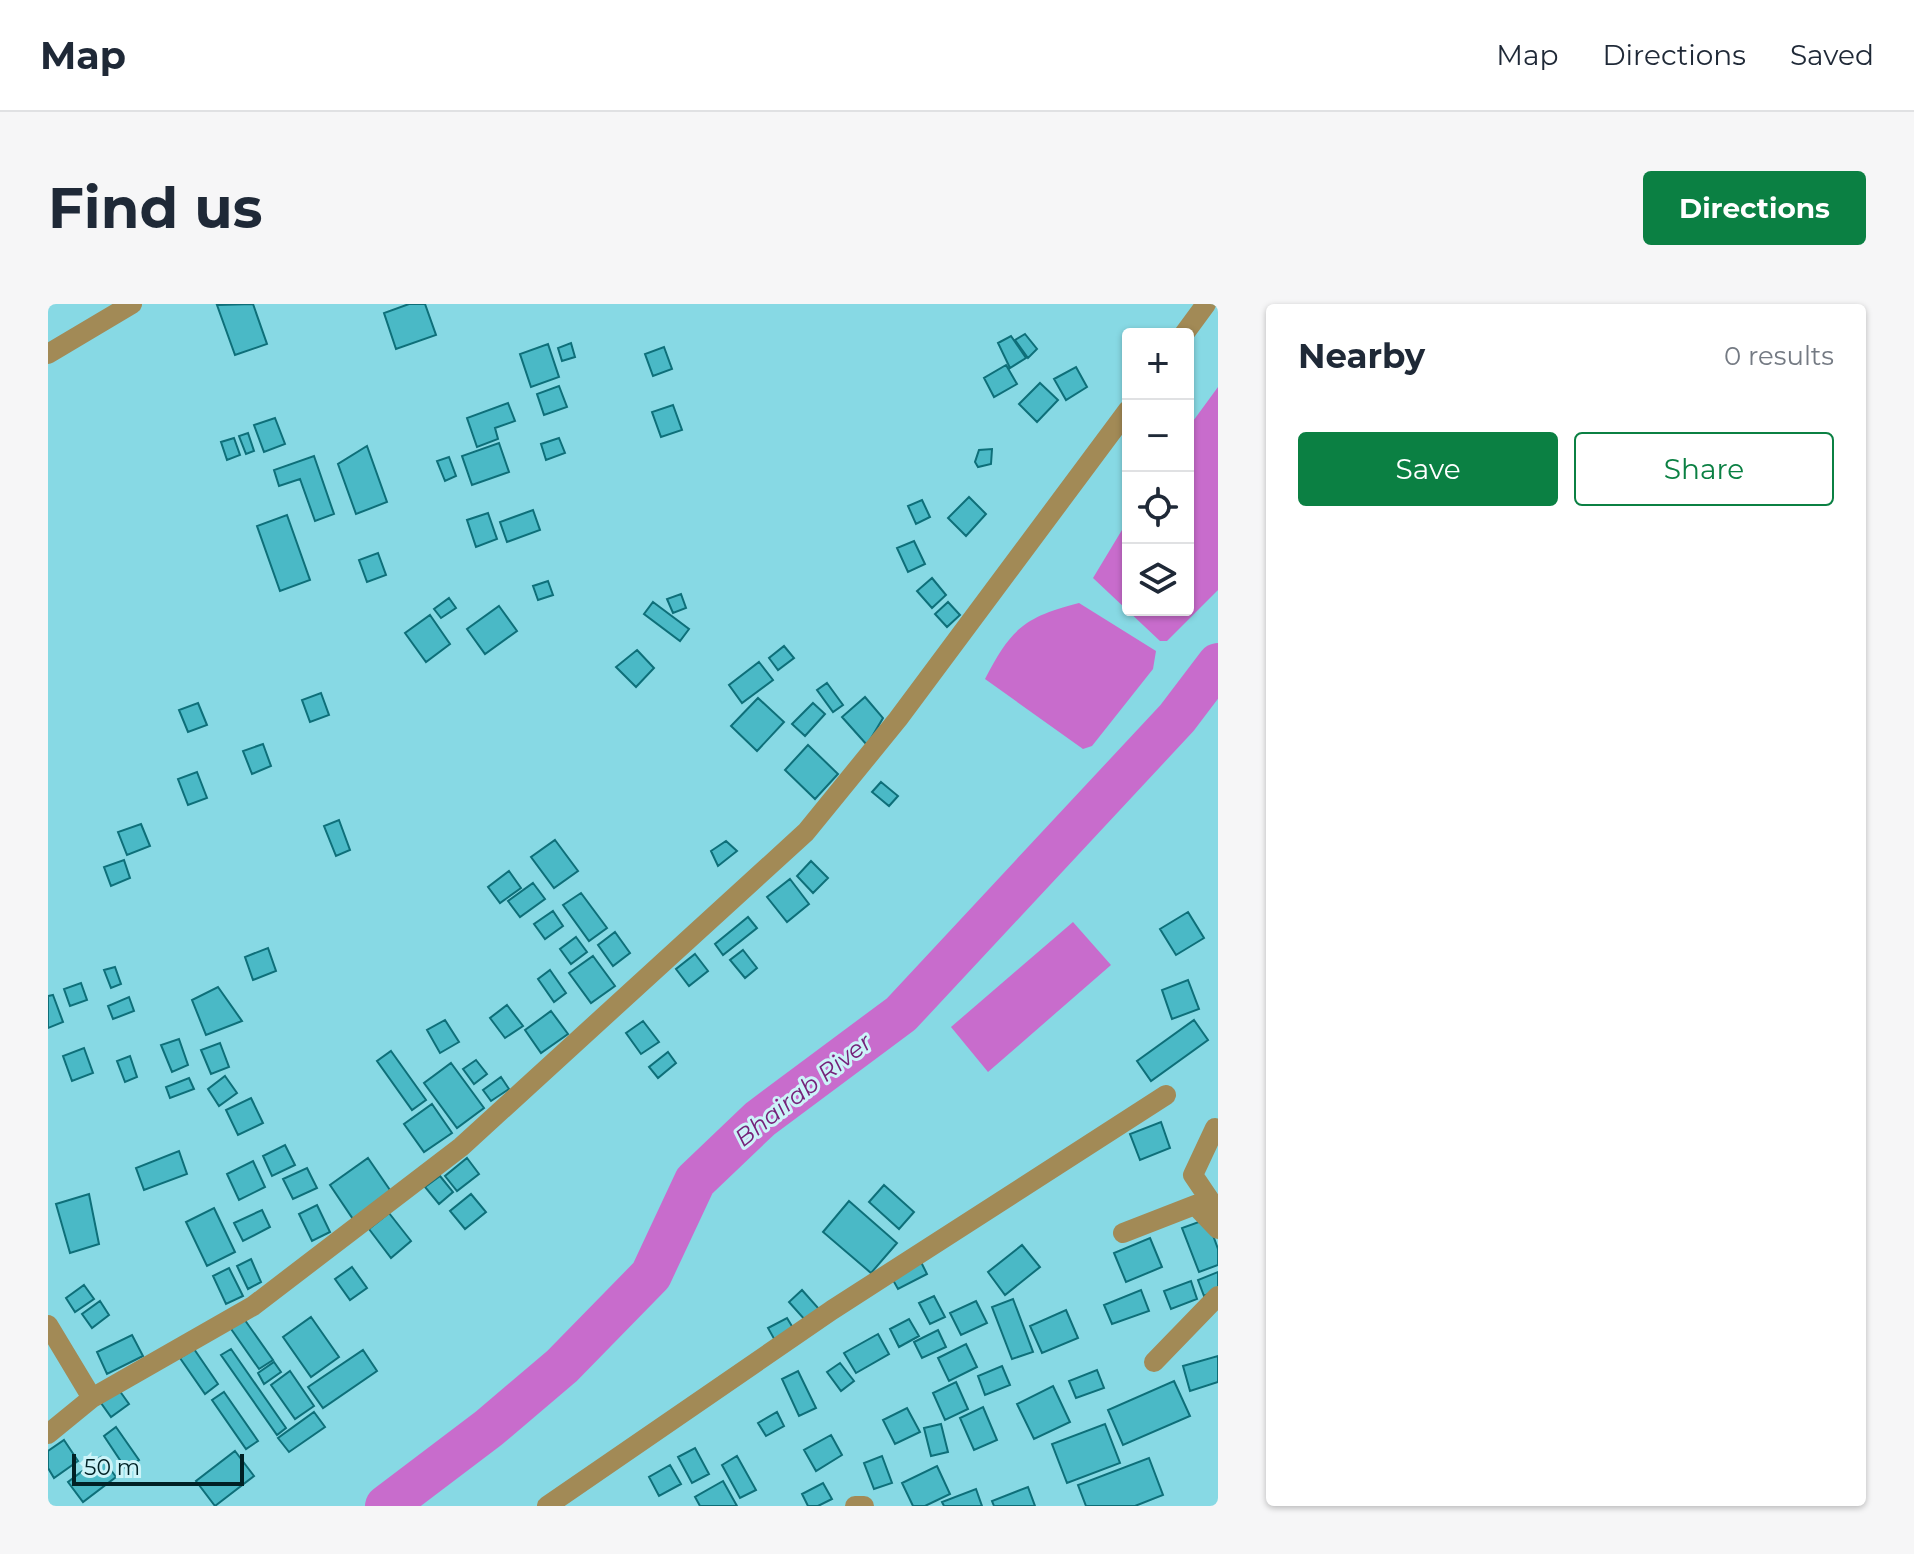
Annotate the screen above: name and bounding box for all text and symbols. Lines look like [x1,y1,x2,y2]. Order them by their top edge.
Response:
text: Map [40,32,126,79]
text: Map [1496,38,1558,72]
text: Directions [1602,38,1746,72]
text: Saved [1790,38,1874,72]
button: Directions [1643,171,1866,245]
text: Find us [48,174,262,242]
map controls [1122,328,1194,616]
button: + [1122,328,1194,400]
text: Nearby [1298,335,1425,377]
text: 0 results [1724,340,1834,372]
button: − [1122,400,1194,472]
button: Save [1298,432,1558,506]
button: Share [1574,432,1834,506]
button: locate [1122,472,1194,544]
button: layers [1122,544,1194,616]
water label: Bhairab River [729,1027,878,1152]
scale bar [72,1450,244,1486]
text: 50 m [84,1454,140,1481]

